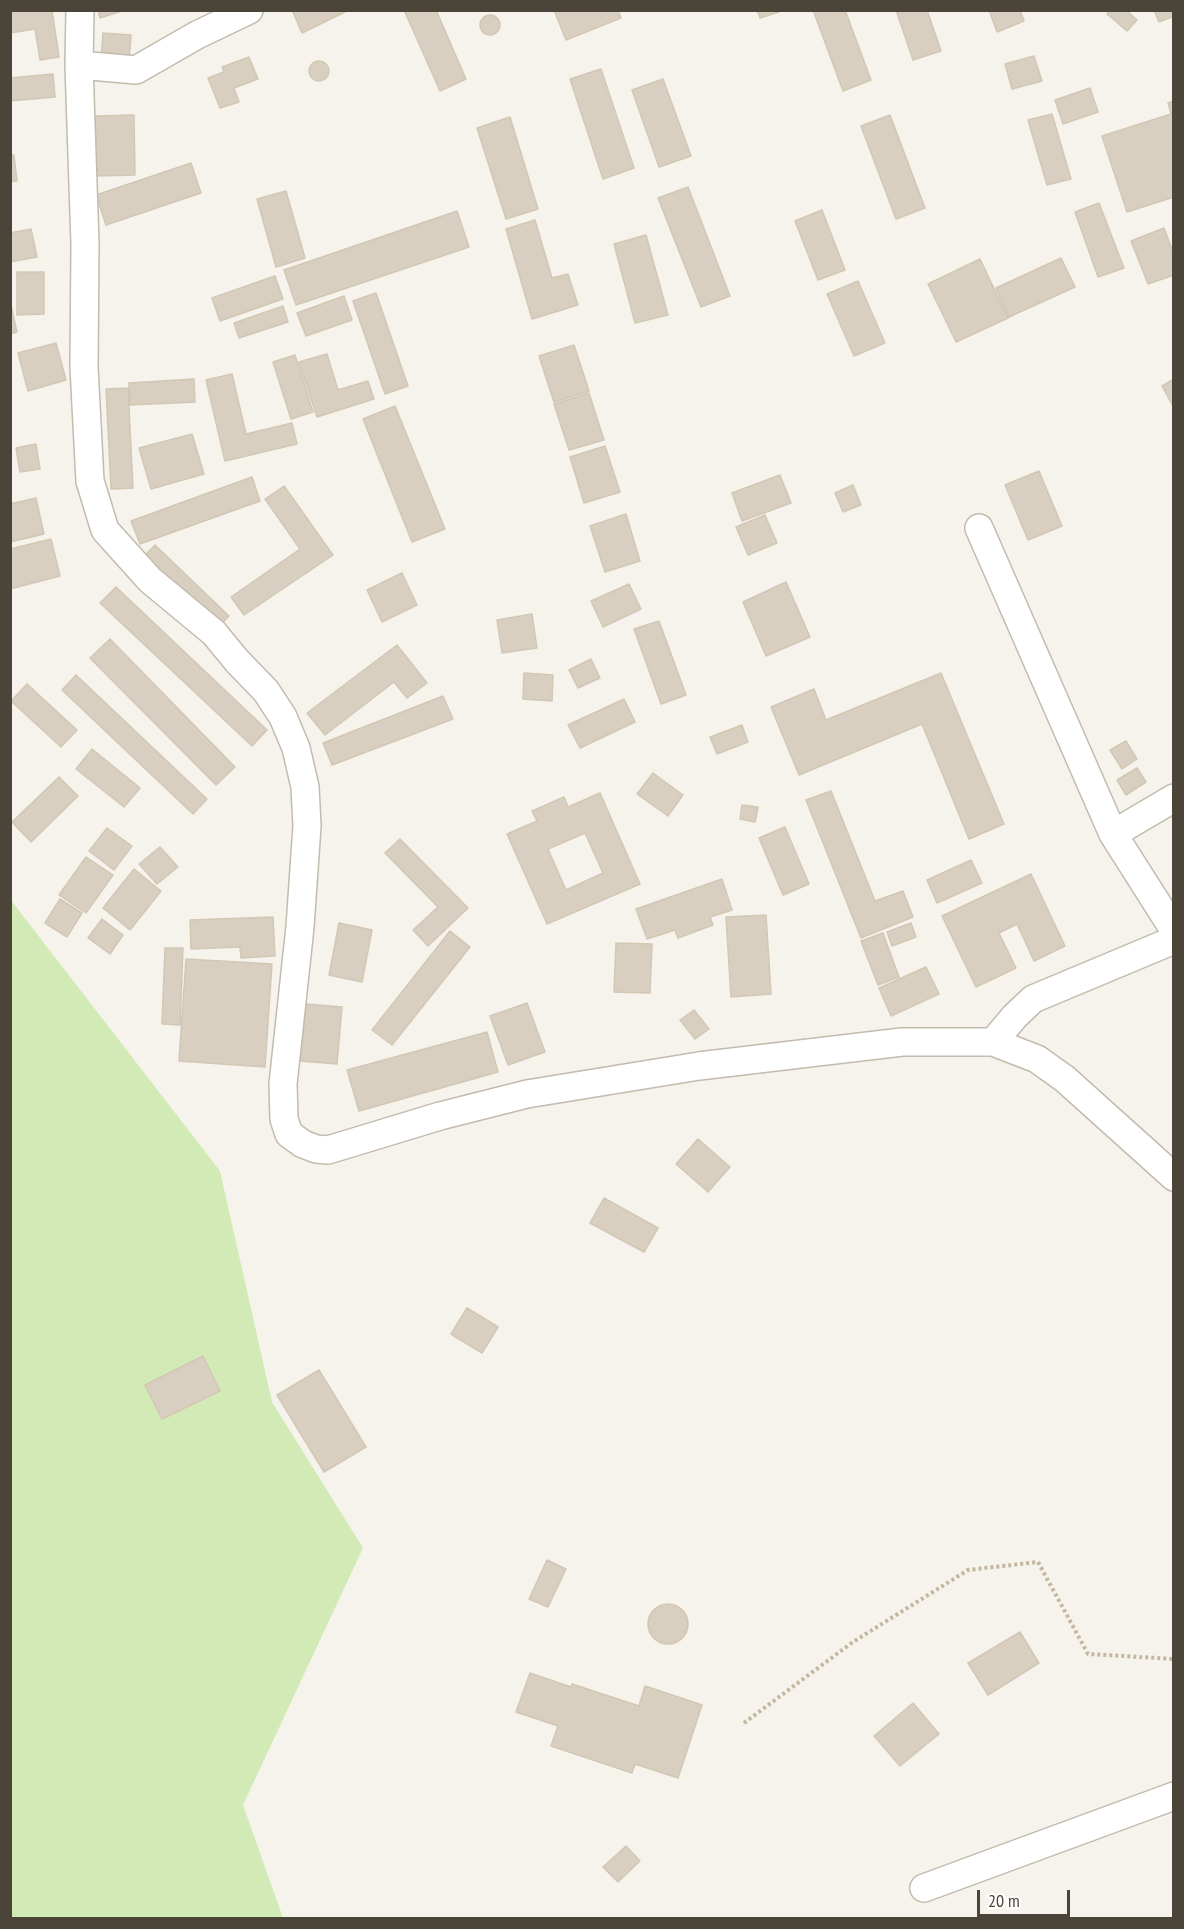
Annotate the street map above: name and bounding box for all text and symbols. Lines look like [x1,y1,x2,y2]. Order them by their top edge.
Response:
scale bar [980,1878,1073,1916]
text: 20 m [988,1889,1020,1912]

